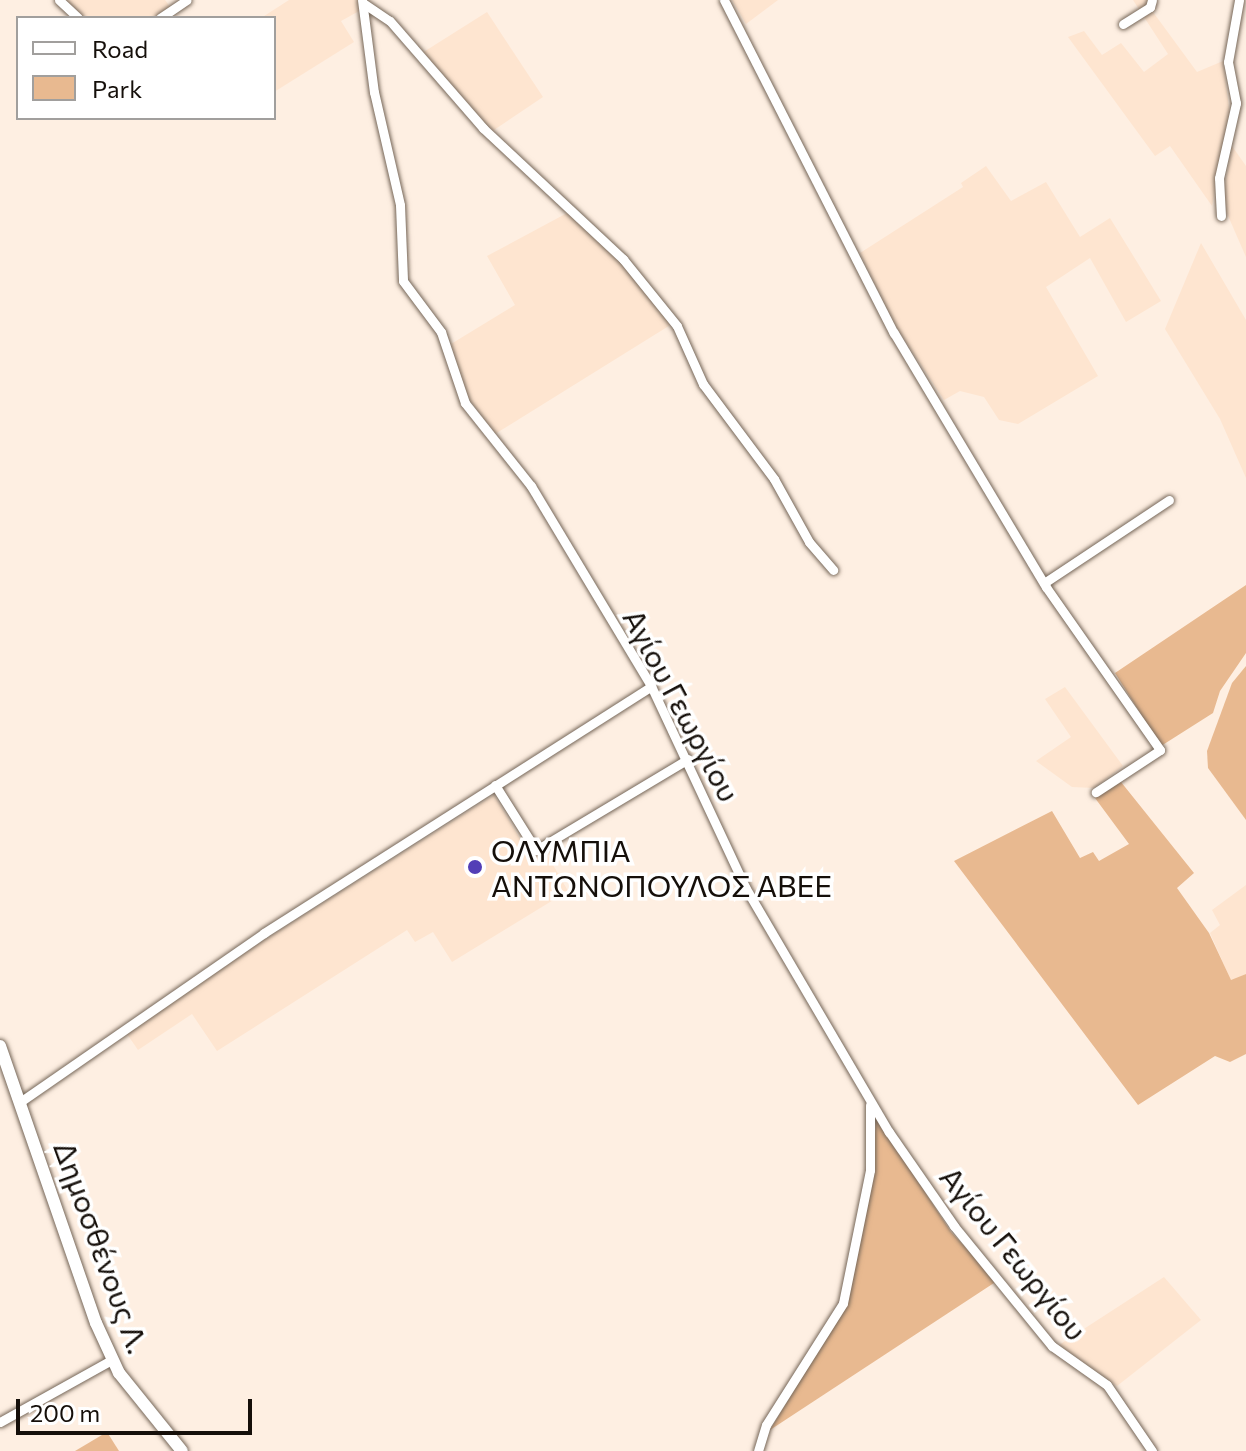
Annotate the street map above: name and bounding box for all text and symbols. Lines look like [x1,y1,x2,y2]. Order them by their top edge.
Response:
legend [16,16,276,120]
text: Road [92,34,148,63]
text: Park [92,74,142,103]
street label: Αγίου Γεωργίου [616,603,748,807]
place label: ΟΛΥΜΠΙΑ ΑΝΤΩΝΟΠΟΥΛΟΣ ΑΒΕΕ [491,832,832,902]
marker: ΟΛΥΜΠΙΑ ΑΝΤΩΝΟΠΟΥΛΟΣ ΑΒΕΕ [466,858,484,876]
street label: Δημοσθένους Λ. [47,1136,157,1358]
street label: Αγίου Γεωργίου [933,1159,1095,1347]
scale bar [20,1383,256,1433]
text: 200 m [30,1398,100,1427]

